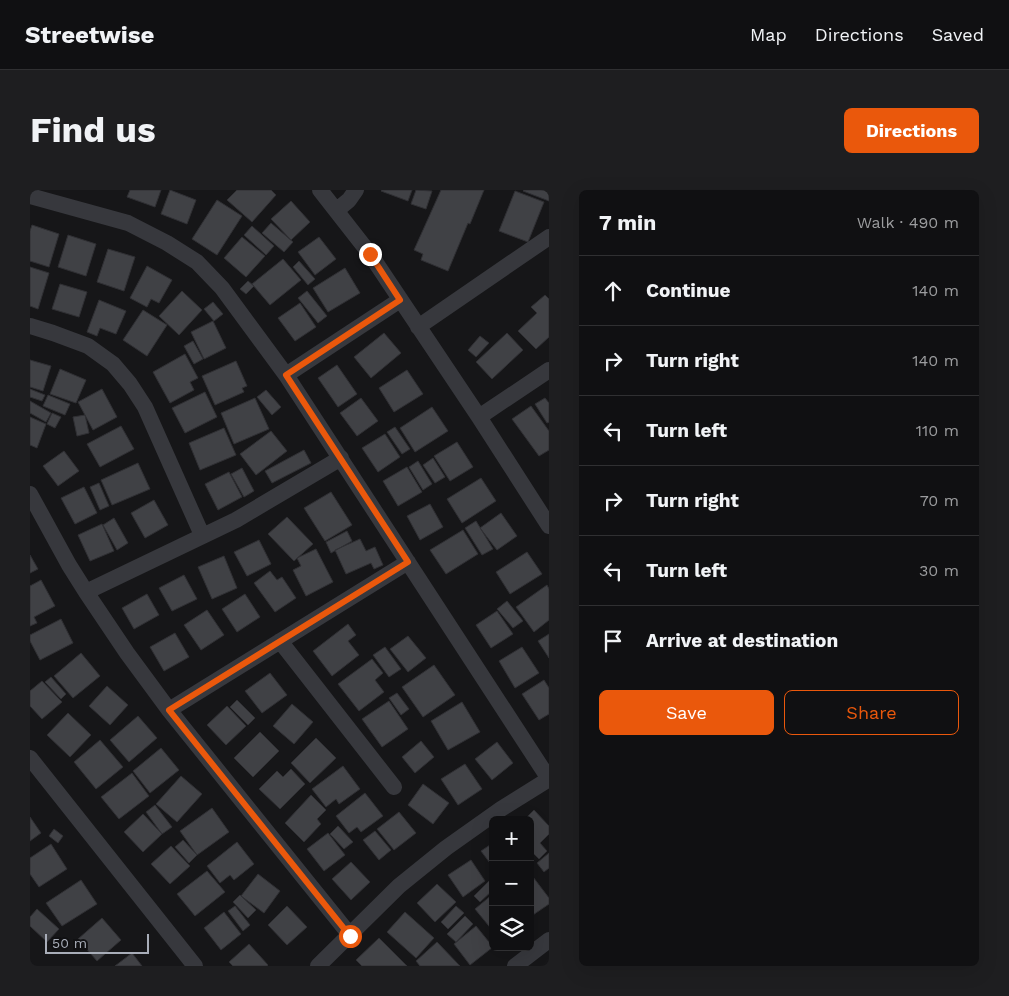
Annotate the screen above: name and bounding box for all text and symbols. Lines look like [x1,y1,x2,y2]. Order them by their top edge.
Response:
text: Streetwise [25,21,154,49]
text: Map [750,24,787,45]
text: Directions [815,24,904,45]
text: Saved [932,24,984,45]
button: Directions [844,108,979,153]
text: Find us [30,109,156,151]
text: 7 min [599,210,656,235]
text: Walk · 490 m [857,213,959,232]
route end [359,243,382,266]
icon: ahead [599,277,627,305]
text: Continue [646,279,730,302]
text: 140 m [912,281,959,300]
icon: right [599,347,627,375]
text: Turn right [646,349,739,372]
text: 140 m [912,351,959,370]
icon: left [599,417,627,445]
text: Turn left [646,419,727,442]
text: 110 m [916,421,959,440]
icon: right [599,487,627,515]
text: Turn right [646,489,739,512]
text: 70 m [920,491,959,510]
icon: left [599,557,627,585]
text: Turn left [646,559,727,582]
text: 30 m [919,561,959,580]
icon: arrive [599,627,627,655]
text: Arrive at destination [646,629,838,652]
button: Save [599,690,774,735]
button: Share [784,690,959,735]
map controls [489,816,534,951]
button: + [489,816,534,861]
button: − [489,861,534,906]
button: layers [489,906,534,951]
route start [339,925,362,948]
scale bar [45,931,149,954]
text: 50 m [52,935,87,951]

